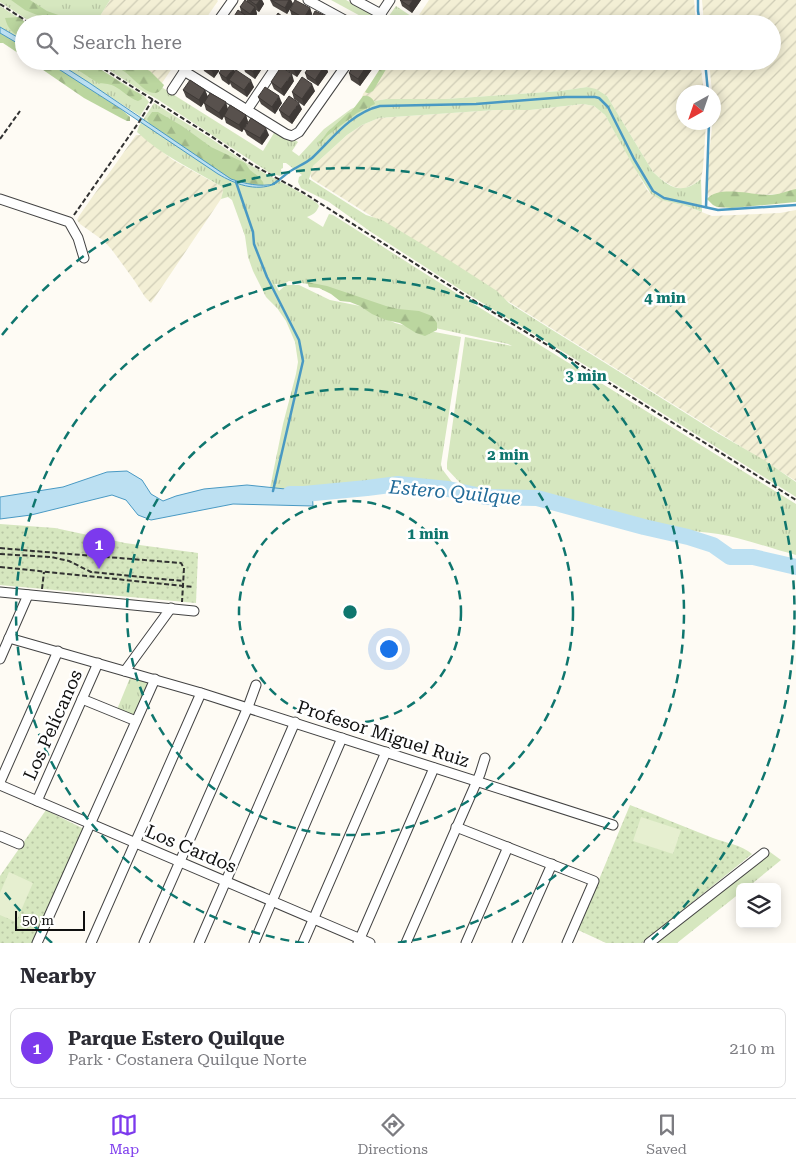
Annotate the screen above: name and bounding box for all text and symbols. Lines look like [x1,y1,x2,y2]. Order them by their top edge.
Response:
search box [15,15,781,70]
icon: search [33,29,61,57]
text: Search here [73,31,182,54]
north arrow [676,85,721,130]
text: 4 min [644,289,686,307]
text: 3 min [565,367,607,385]
text: 2 min [487,446,529,464]
water label: Estero Quilque [387,475,522,510]
text: 1 min [407,525,449,543]
pin: 1 [83,528,115,569]
centre of rings [341,603,359,621]
your location [376,636,402,662]
street label: Los Pelícanos [19,666,86,783]
street label: Profesor Miguel Ruiz [294,696,472,771]
street label: Los Cardos [143,820,240,877]
map controls [736,883,781,928]
button: layers [736,883,781,928]
scale bar [15,908,85,931]
text: 50 m [22,912,54,928]
text: Nearby [20,964,96,988]
text: Parque Estero Quilque [68,1027,285,1050]
text: 1 [33,1039,41,1058]
text: 210 m [729,1039,775,1058]
text: Park · Costanera Quilque Norte [68,1050,307,1069]
tab: Map [109,1111,139,1157]
tab: Directions [357,1111,428,1157]
tab: Saved [646,1111,687,1157]

